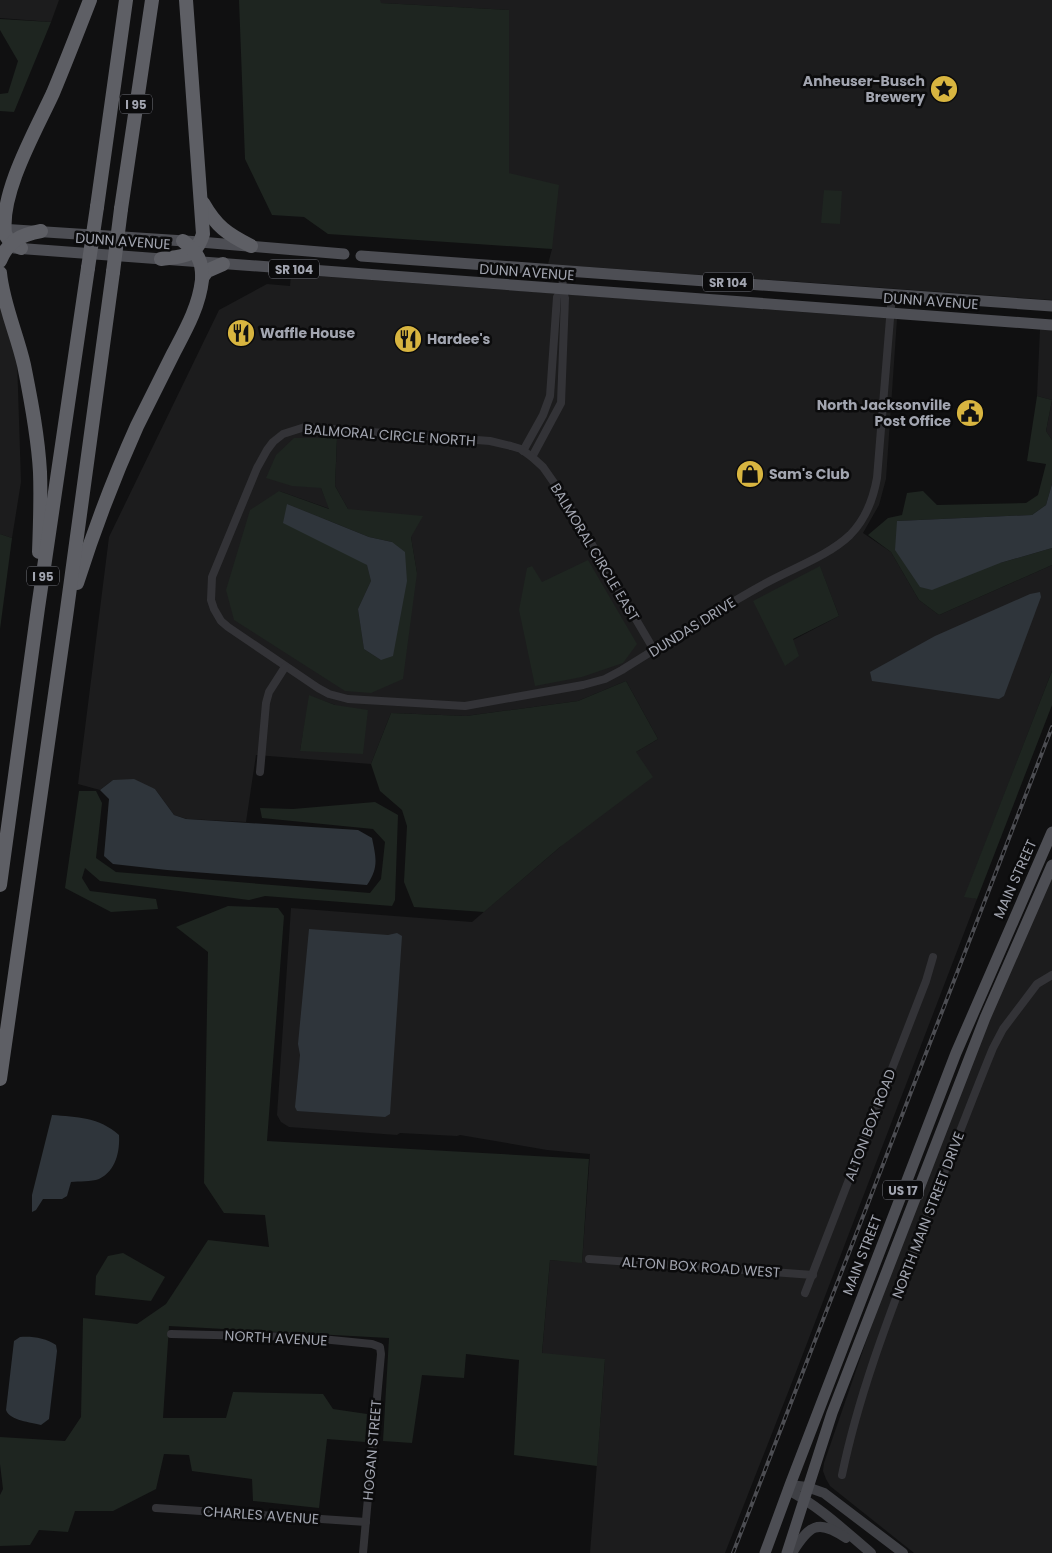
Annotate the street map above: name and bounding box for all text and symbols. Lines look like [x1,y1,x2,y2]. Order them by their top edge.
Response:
place label: Anheuser-Busch Brewery [803,71,925,107]
place icon: Anheuser-Busch Brewery [929,74,959,104]
road number: I 95 [120,95,152,114]
street label: DUNN AVENUE [75,228,171,254]
street label: DUNN AVENUE [479,259,575,285]
road number: SR 104 [269,260,319,278]
road number: SR 104 [703,272,753,292]
street label: DUNN AVENUE [883,288,979,314]
restaurant icon: Waffle House [226,318,256,348]
place label: Waffle House [260,323,355,343]
restaurant icon: Hardee's [393,324,423,354]
place label: Hardee's [427,329,491,349]
place label: North Jacksonville Post Office [817,395,951,431]
public building icon: North Jacksonville Post Office [955,398,985,428]
street label: BALMORAL CIRCLE NORTH [303,419,477,451]
shop icon: Sam's Club [735,459,765,489]
place label: Sam's Club [769,464,850,484]
street label: BALMORAL CIRCLE EAST [546,479,644,625]
road number: I 95 [27,566,59,586]
street label: DUNDAS DRIVE [645,592,739,662]
street label: MAIN STREET [989,836,1042,922]
street label: ALTON BOX ROAD [839,1066,901,1184]
street label: NORTH MAIN STREET DRIVE [887,1129,969,1301]
road number: US 17 [883,1180,923,1200]
street label: MAIN STREET [837,1211,887,1298]
street label: ALTON BOX ROAD WEST [621,1251,781,1283]
street label: NORTH AVENUE [224,1325,328,1351]
street label: HOGAN STREET [358,1398,386,1501]
street label: CHARLES AVENUE [202,1501,320,1529]

